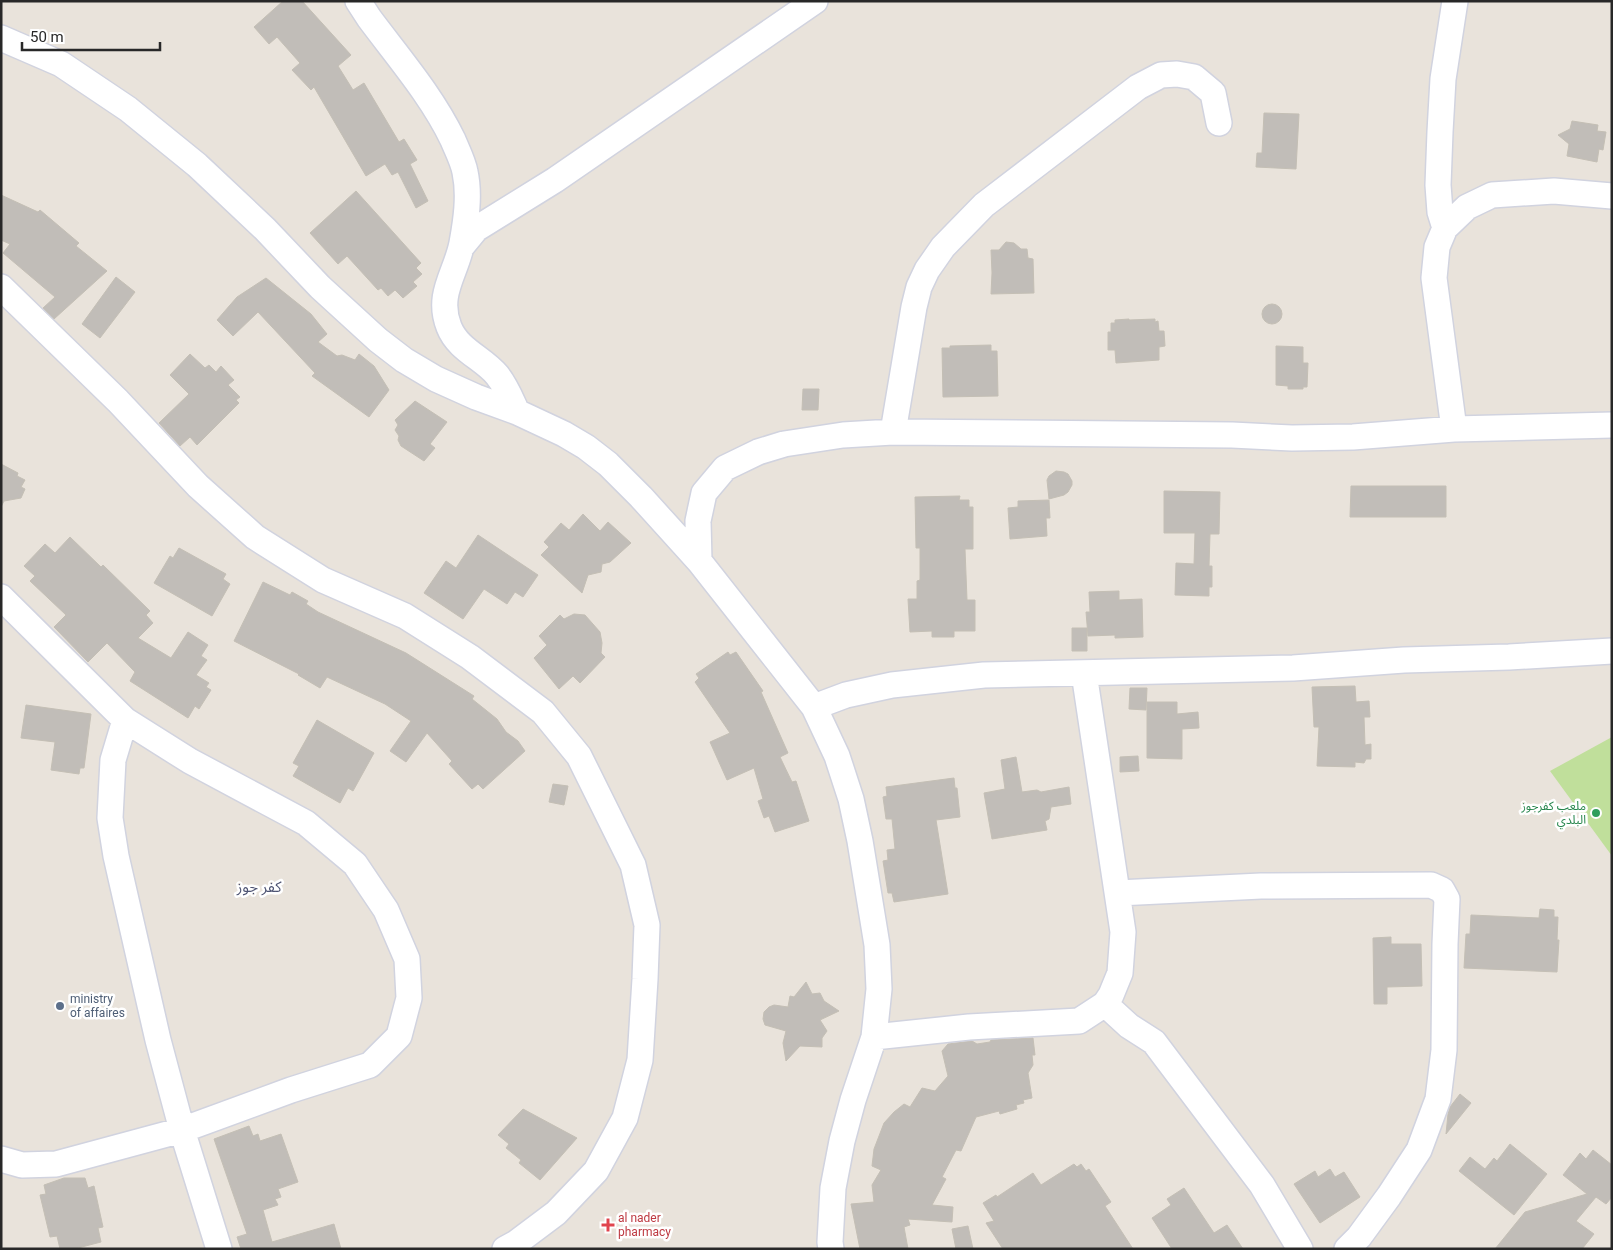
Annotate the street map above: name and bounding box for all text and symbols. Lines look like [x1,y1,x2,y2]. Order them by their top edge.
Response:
scale bar [22,20,160,52]
text: 50 m [30,28,64,46]
place label: ملعب كفرجوز البلدي [1520,799,1586,830]
marker: ملعب كفرجوز البلدي [1590,807,1602,819]
district label: كفر جوز [236,878,282,896]
place label: ministry of affaires [70,992,125,1020]
marker: ministry of affaires [54,1000,66,1012]
place label: al nader pharmacy [618,1211,671,1239]
marker: al nader pharmacy [602,1219,614,1231]

